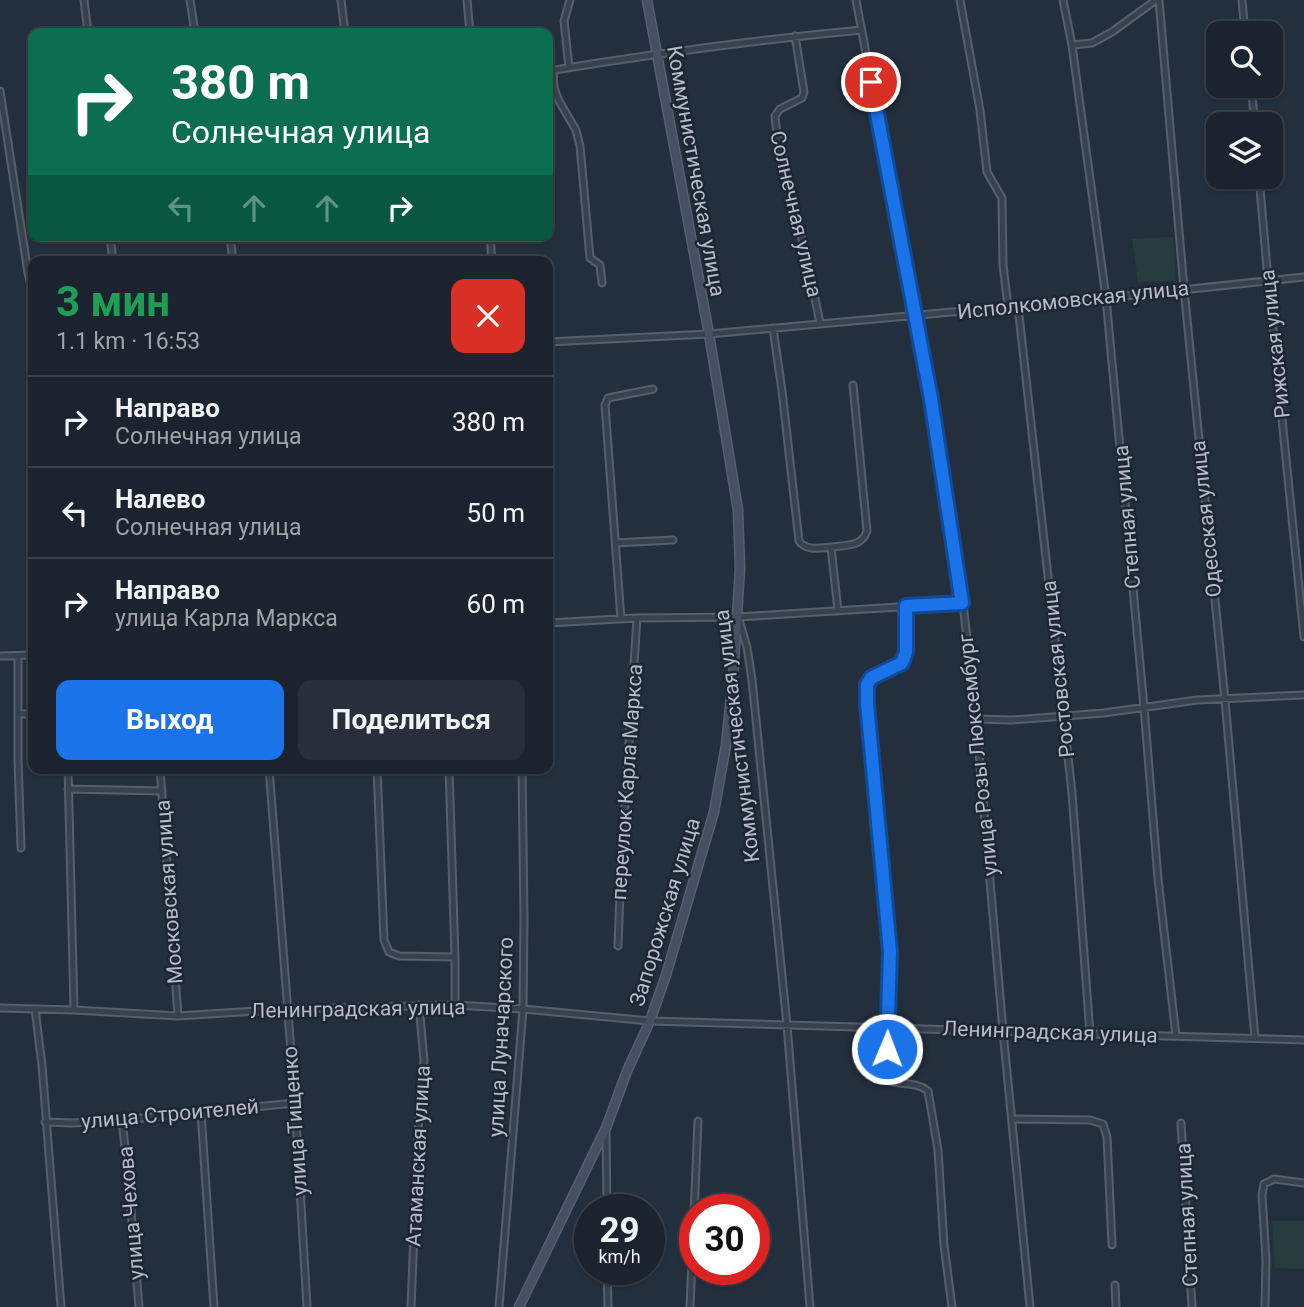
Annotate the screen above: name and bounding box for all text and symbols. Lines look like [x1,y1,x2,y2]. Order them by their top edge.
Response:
map controls [1206,21,1283,189]
button: search [1206,21,1283,98]
street label: Коммунистическая улица [662,44,730,298]
pin [841,52,901,112]
text: 380 m [171,54,310,111]
icon: right [56,56,147,147]
icon: arrive [852,63,890,101]
button: layers [1206,112,1283,189]
text: Солнечная улица [171,113,430,151]
street label: Солнечная улица [765,128,827,300]
icon: left [162,189,200,227]
icon: ahead [235,189,273,227]
icon: ahead [308,189,346,227]
icon: right [381,189,419,227]
street label: Рижская улица [1255,268,1295,420]
street label: Исполкомовская улица [956,276,1190,324]
text: 3 мин [56,277,170,326]
button: close [451,279,525,353]
text: 1.1 km · 16:53 [56,328,200,355]
text: Направо [115,393,220,423]
icon: right [56,403,94,441]
text: 380 m [452,407,525,437]
text: Солнечная улица [115,423,301,450]
street label: Одесская улица [1186,439,1226,599]
street label: Степная улица [1109,444,1145,590]
text: Налево [115,484,205,514]
icon: left [56,494,94,532]
text: 50 m [467,498,525,528]
text: Солнечная улица [115,514,301,541]
text: Направо [115,575,220,605]
street label: Ростовская улица [1037,579,1079,759]
icon: right [56,585,94,623]
text: 60 m [467,589,525,619]
text: улица Карла Маркса [115,605,338,632]
street label: Коммунистическая улица [710,608,764,864]
street label: улица Розы Люксембург [953,633,1003,877]
street label: переулок Карла Маркса [607,663,647,901]
button: Выход [56,680,284,760]
button: Поделиться [298,680,525,760]
street label: Московская улица [151,799,187,985]
street label: Запорожская улица [625,815,705,1009]
street label: улица Луначарского [484,936,518,1138]
street label: Ленинградская улица [250,995,466,1023]
position arrow [850,1012,924,1086]
street label: Ленинградская улица [942,1016,1158,1048]
street label: улица Тищенко [278,1045,312,1197]
street label: Атаманская улица [401,1065,435,1247]
street label: улица Строителей [80,1094,260,1134]
street label: Степная улица [1171,1142,1203,1288]
street label: улица Чехова [113,1145,149,1281]
speed limit sign: 30 [679,1194,770,1285]
text: 29 [599,1210,640,1251]
text: km/h [598,1246,641,1267]

